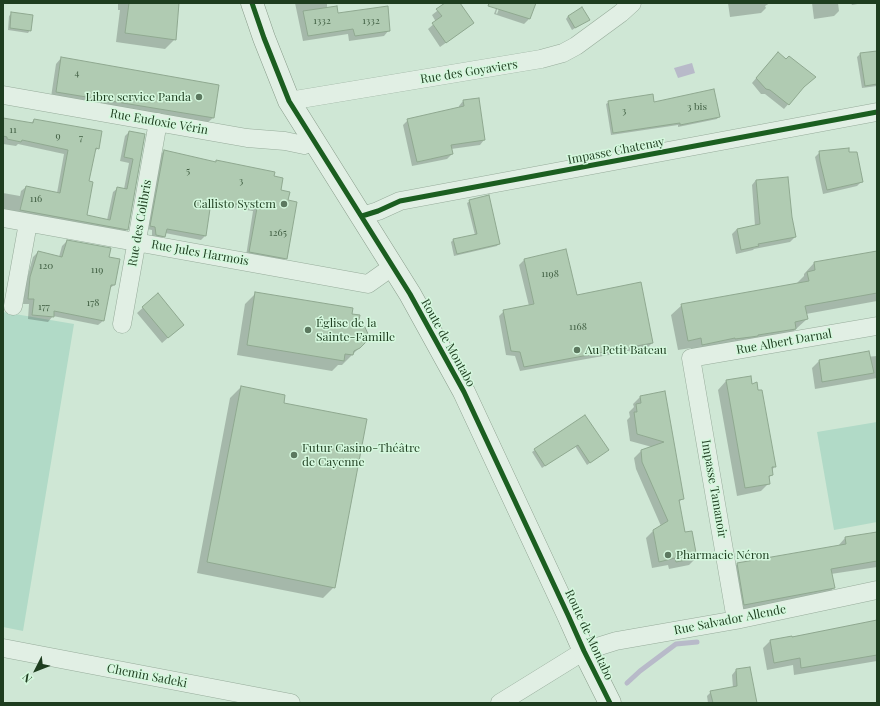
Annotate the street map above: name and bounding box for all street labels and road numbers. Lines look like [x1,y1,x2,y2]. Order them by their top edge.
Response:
street label: Rue des Goyaviers [419,57,519,87]
street label: Rue Eudoxie Vérin [109,106,209,138]
street label: Impasse Chatenay [566,135,666,167]
street label: Rue des Colibris [125,178,155,268]
street label: Rue Jules Harmois [150,237,250,269]
street label: Route de Montabo [418,297,478,389]
street label: Rue Albert Darnal [735,327,833,357]
street label: Impasse Tamanoir [698,439,730,539]
street label: Route de Montabo [562,587,616,683]
street label: Rue Salvador Allende [673,602,787,638]
street label: Chemin Sadeki [106,661,188,691]

